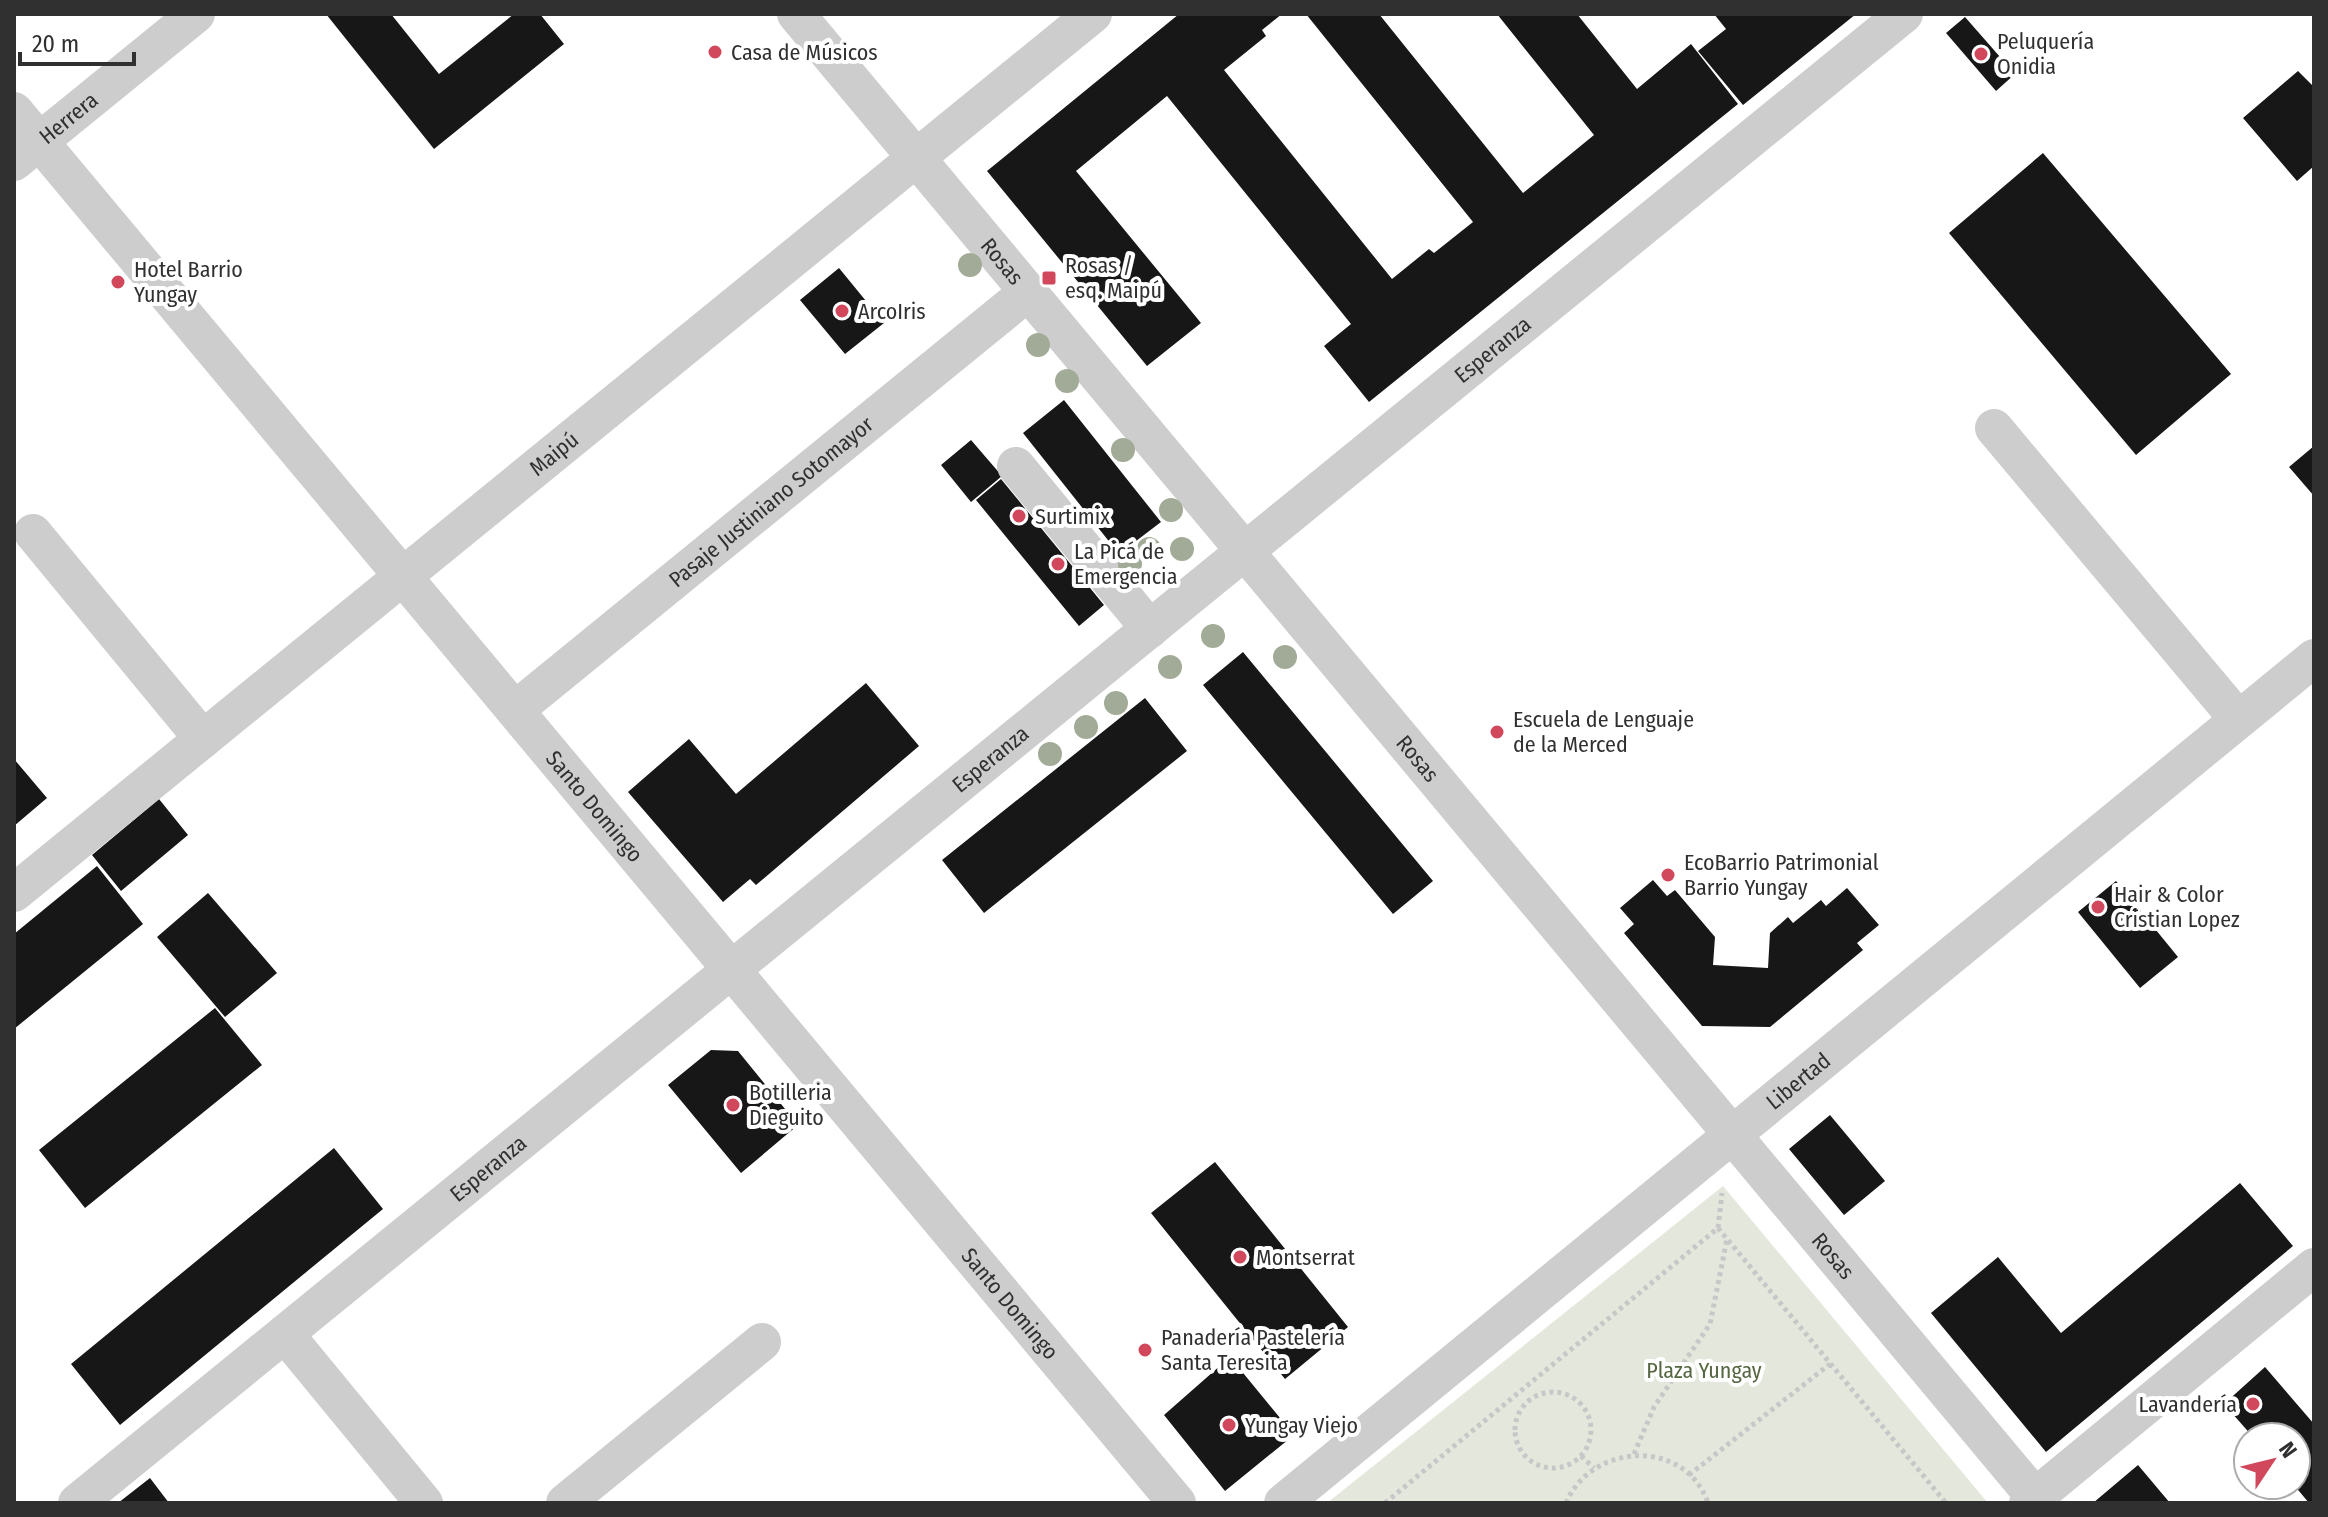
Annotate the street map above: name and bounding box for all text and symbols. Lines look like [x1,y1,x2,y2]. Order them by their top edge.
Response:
scale bar [20,16,134,66]
place label: Peluquería Onidia [1997,28,2094,80]
text: 20 m [32,30,79,58]
place label: Casa de Músicos [731,39,878,66]
marker: Casa de Músicos [706,43,724,61]
marker: Peluquería Onidia [1972,45,1990,63]
street label: Herrera [34,86,103,150]
street label: Rosas [975,233,1029,290]
place label: Rosas / esq. Maipú [1065,252,1162,304]
place label: Hotel Barrio Yungay [134,256,243,308]
marker: Rosas / esq. Maipú [1040,269,1058,287]
marker: Hotel Barrio Yungay [109,273,127,291]
place label: ArcoIris [858,298,926,325]
marker: ArcoIris [833,302,851,320]
street label: Esperanza [1449,311,1537,389]
street label: Pasaje Justiniano Sotomayor [663,411,879,593]
street label: Maipú [524,426,584,482]
place label: Surtimix [1035,503,1110,530]
marker: Surtimix [1010,507,1028,525]
place label: La Picá de Emergencia [1074,538,1177,590]
marker: La Picá de Emergencia [1049,555,1067,573]
place label: Escuela de Lenguaje de la Merced [1513,706,1694,758]
street label: Esperanza [947,720,1034,798]
marker: Escuela de Lenguaje de la Merced [1488,723,1506,741]
street label: Rosas [1390,730,1445,788]
street label: Santo Domingo [540,745,649,868]
place label: EcoBarrio Patrimonial Barrio Yungay [1684,849,1879,901]
marker: EcoBarrio Patrimonial Barrio Yungay [1659,866,1677,884]
place label: Hair & Color Cristian Lopez [2114,881,2240,933]
marker: Hair & Color Cristian Lopez [2089,898,2107,916]
street label: Libertad [1761,1047,1836,1115]
place label: Botilleria Dieguito [749,1079,832,1131]
marker: Botilleria Dieguito [724,1096,742,1114]
street label: Esperanza [444,1129,532,1208]
street label: Rosas [1806,1227,1860,1285]
street label: Santo Domingo [956,1243,1064,1365]
place label: Montserrat [1256,1244,1356,1271]
marker: Montserrat [1231,1248,1249,1266]
place label: Panadería Pastelería Santa Teresita [1161,1324,1345,1376]
marker: Panadería Pastelería Santa Teresita [1136,1341,1154,1359]
park label: Plaza Yungay [1646,1357,1762,1384]
place label: Lavandería [2138,1391,2237,1418]
marker: Lavandería [2244,1395,2262,1413]
place label: Yungay Viejo [1245,1412,1358,1439]
marker: Yungay Viejo [1220,1416,1238,1434]
north arrow [2232,1421,2312,1501]
text: N [2273,1437,2303,1463]

